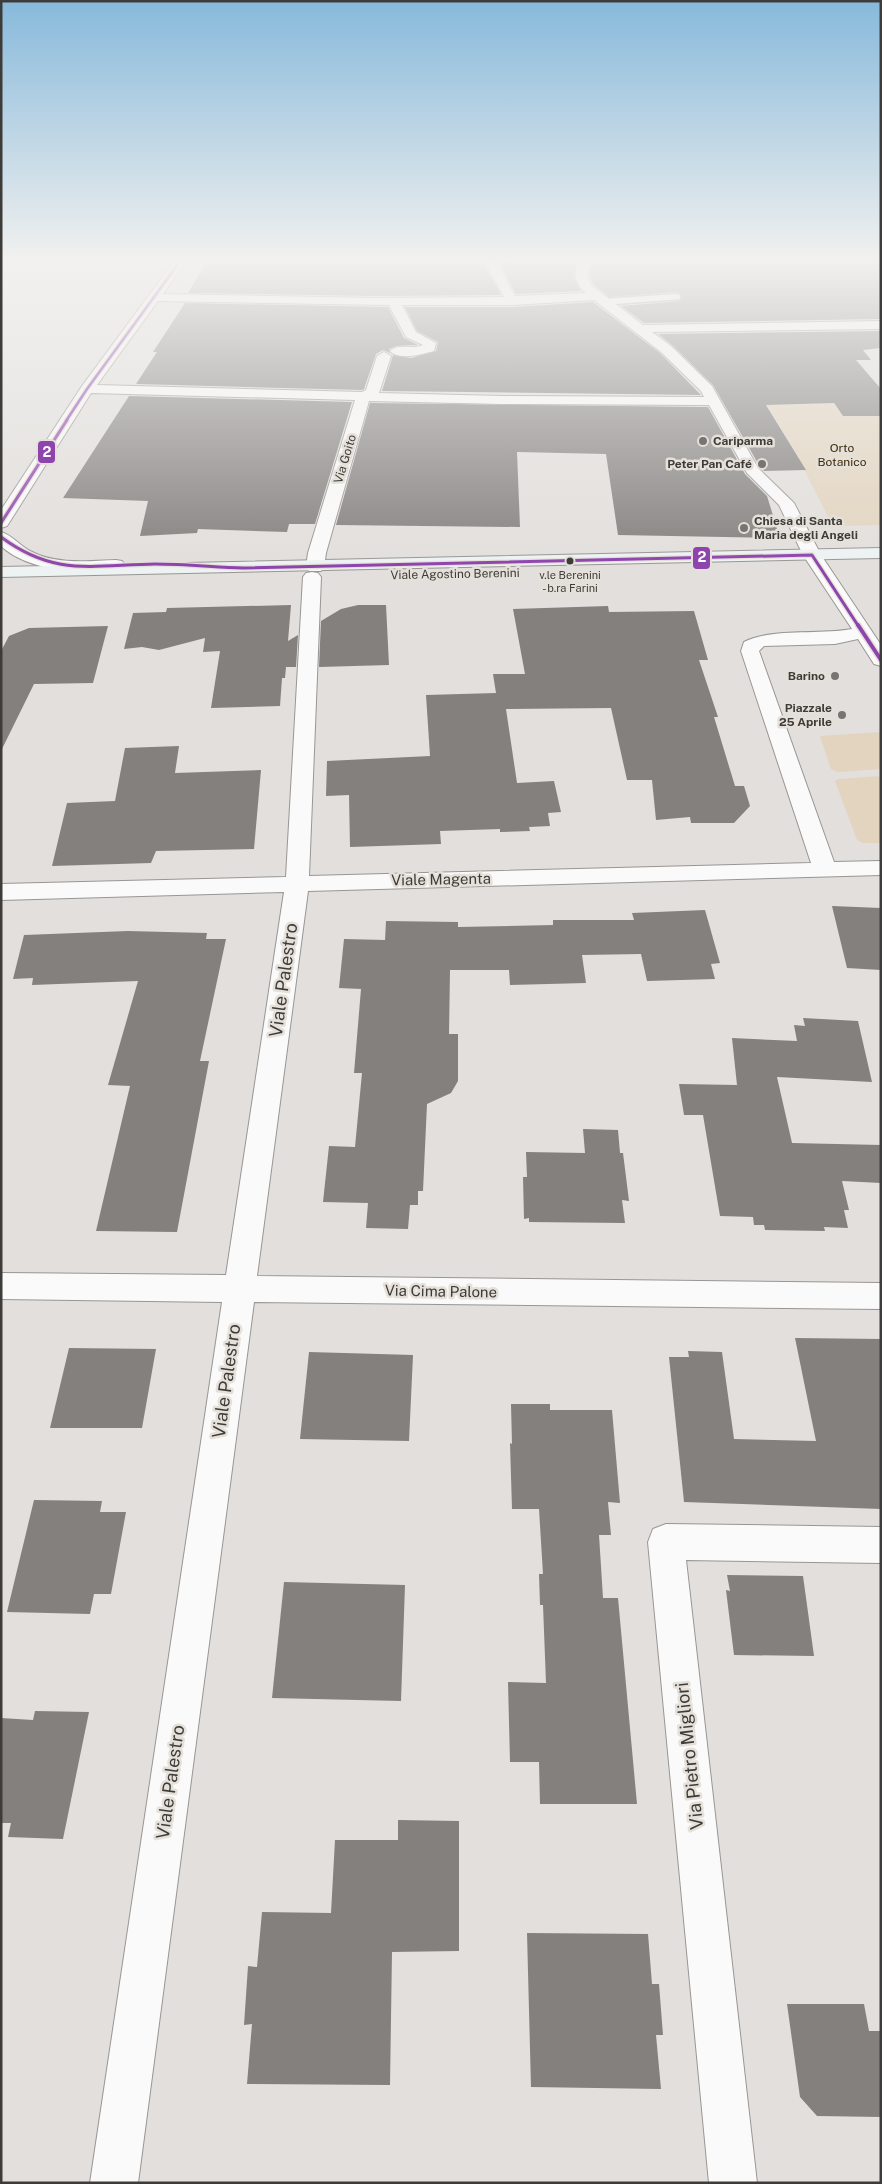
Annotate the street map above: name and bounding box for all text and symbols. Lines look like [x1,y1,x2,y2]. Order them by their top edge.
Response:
street label: Via Goito [331,433,359,485]
place label: Cariparma [713,434,773,448]
marker: Cariparma [697,435,709,447]
line badge: 2 [37,440,56,464]
park label: Orto Botanico [817,441,867,469]
text: 2 [43,444,52,460]
place label: Peter Pan Café [667,457,752,471]
marker: Peter Pan Café [756,458,768,470]
place label: Chiesa di Santa Maria degli Angeli [754,514,858,542]
marker: Chiesa di Santa Maria degli Angeli [738,522,750,534]
line badge: 2 [692,546,711,570]
text: 2 [698,549,707,565]
marker: v.le Berenini - b.ra Farini [565,556,575,566]
street label: Viale Agostino Berenini [390,566,520,582]
place label: v.le Berenini - b.ra Farini [539,569,601,594]
place label: Barino [788,669,825,683]
marker: Barino [829,670,841,682]
place label: Piazzale 25 Aprile [779,701,832,729]
marker: Piazzale 25 Aprile [836,709,848,721]
street label: Viale Magenta [391,870,491,888]
street label: Viale Palestro [265,921,301,1039]
street label: Via Cima Palone [385,1282,497,1300]
street label: Viale Palestro [208,1322,244,1440]
street label: Via Pietro Migliori [671,1681,707,1831]
street label: Viale Palestro [152,1723,188,1841]

